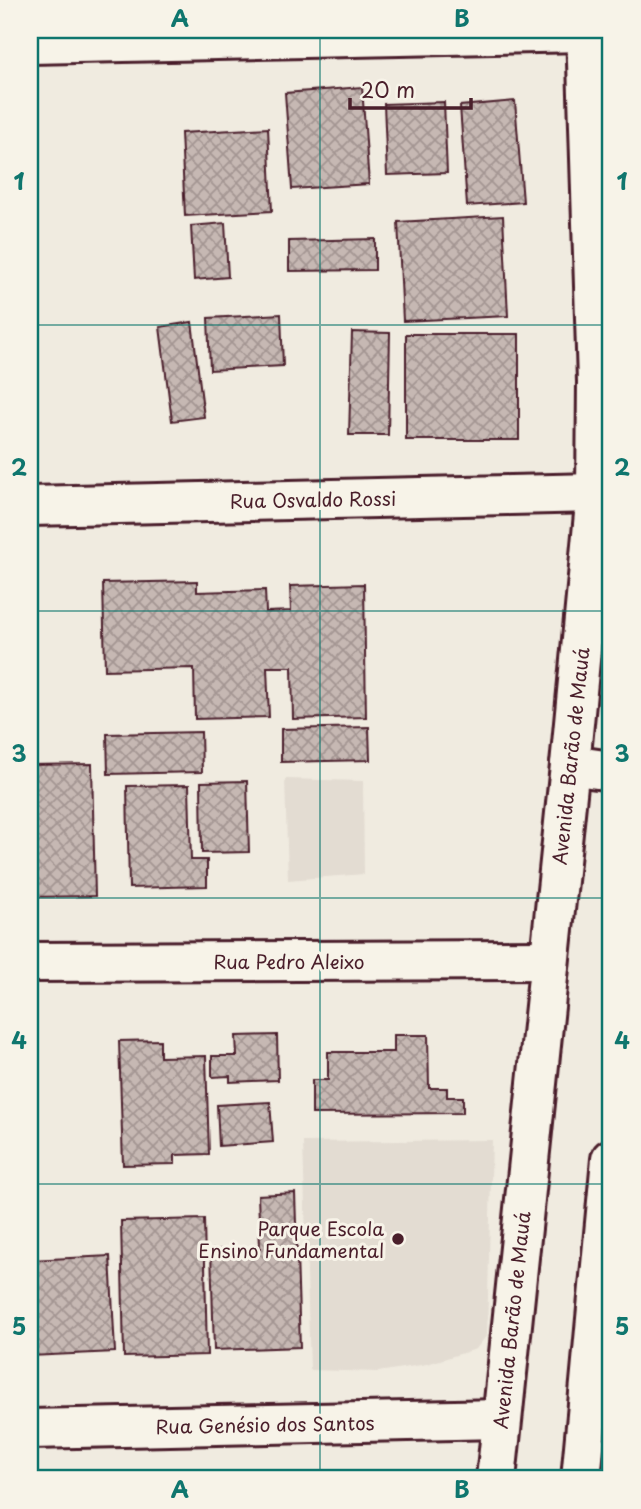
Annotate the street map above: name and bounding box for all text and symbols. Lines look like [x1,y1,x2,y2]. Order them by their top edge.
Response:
text: A [171,0,189,35]
text: B [454,0,470,35]
scale bar [350,66,471,110]
text: 20 m [361,73,415,105]
text: 1 [14,163,25,198]
text: 1 [617,163,628,198]
text: 2 [11,449,27,484]
text: 2 [614,449,630,484]
street label: Rua Osvaldo Rossi [230,484,396,514]
street label: Avenida Barão de Mauá [545,646,595,866]
text: 3 [11,735,27,770]
text: 3 [614,735,630,770]
street label: Rua Pedro Aleixo [213,947,365,975]
text: 4 [11,1022,27,1057]
text: 4 [614,1022,630,1057]
street label: Avenida Barão de Mauá [486,1210,536,1430]
place label: Parque Escola Ensino Fundamental [198,1214,384,1264]
marker: Parque Escola Ensino Fundamental [390,1231,406,1247]
text: 5 [12,1308,26,1343]
text: 5 [615,1308,629,1343]
street label: Rua Genésio dos Santos [155,1408,375,1440]
text: A [171,1471,189,1506]
text: B [454,1471,470,1506]

